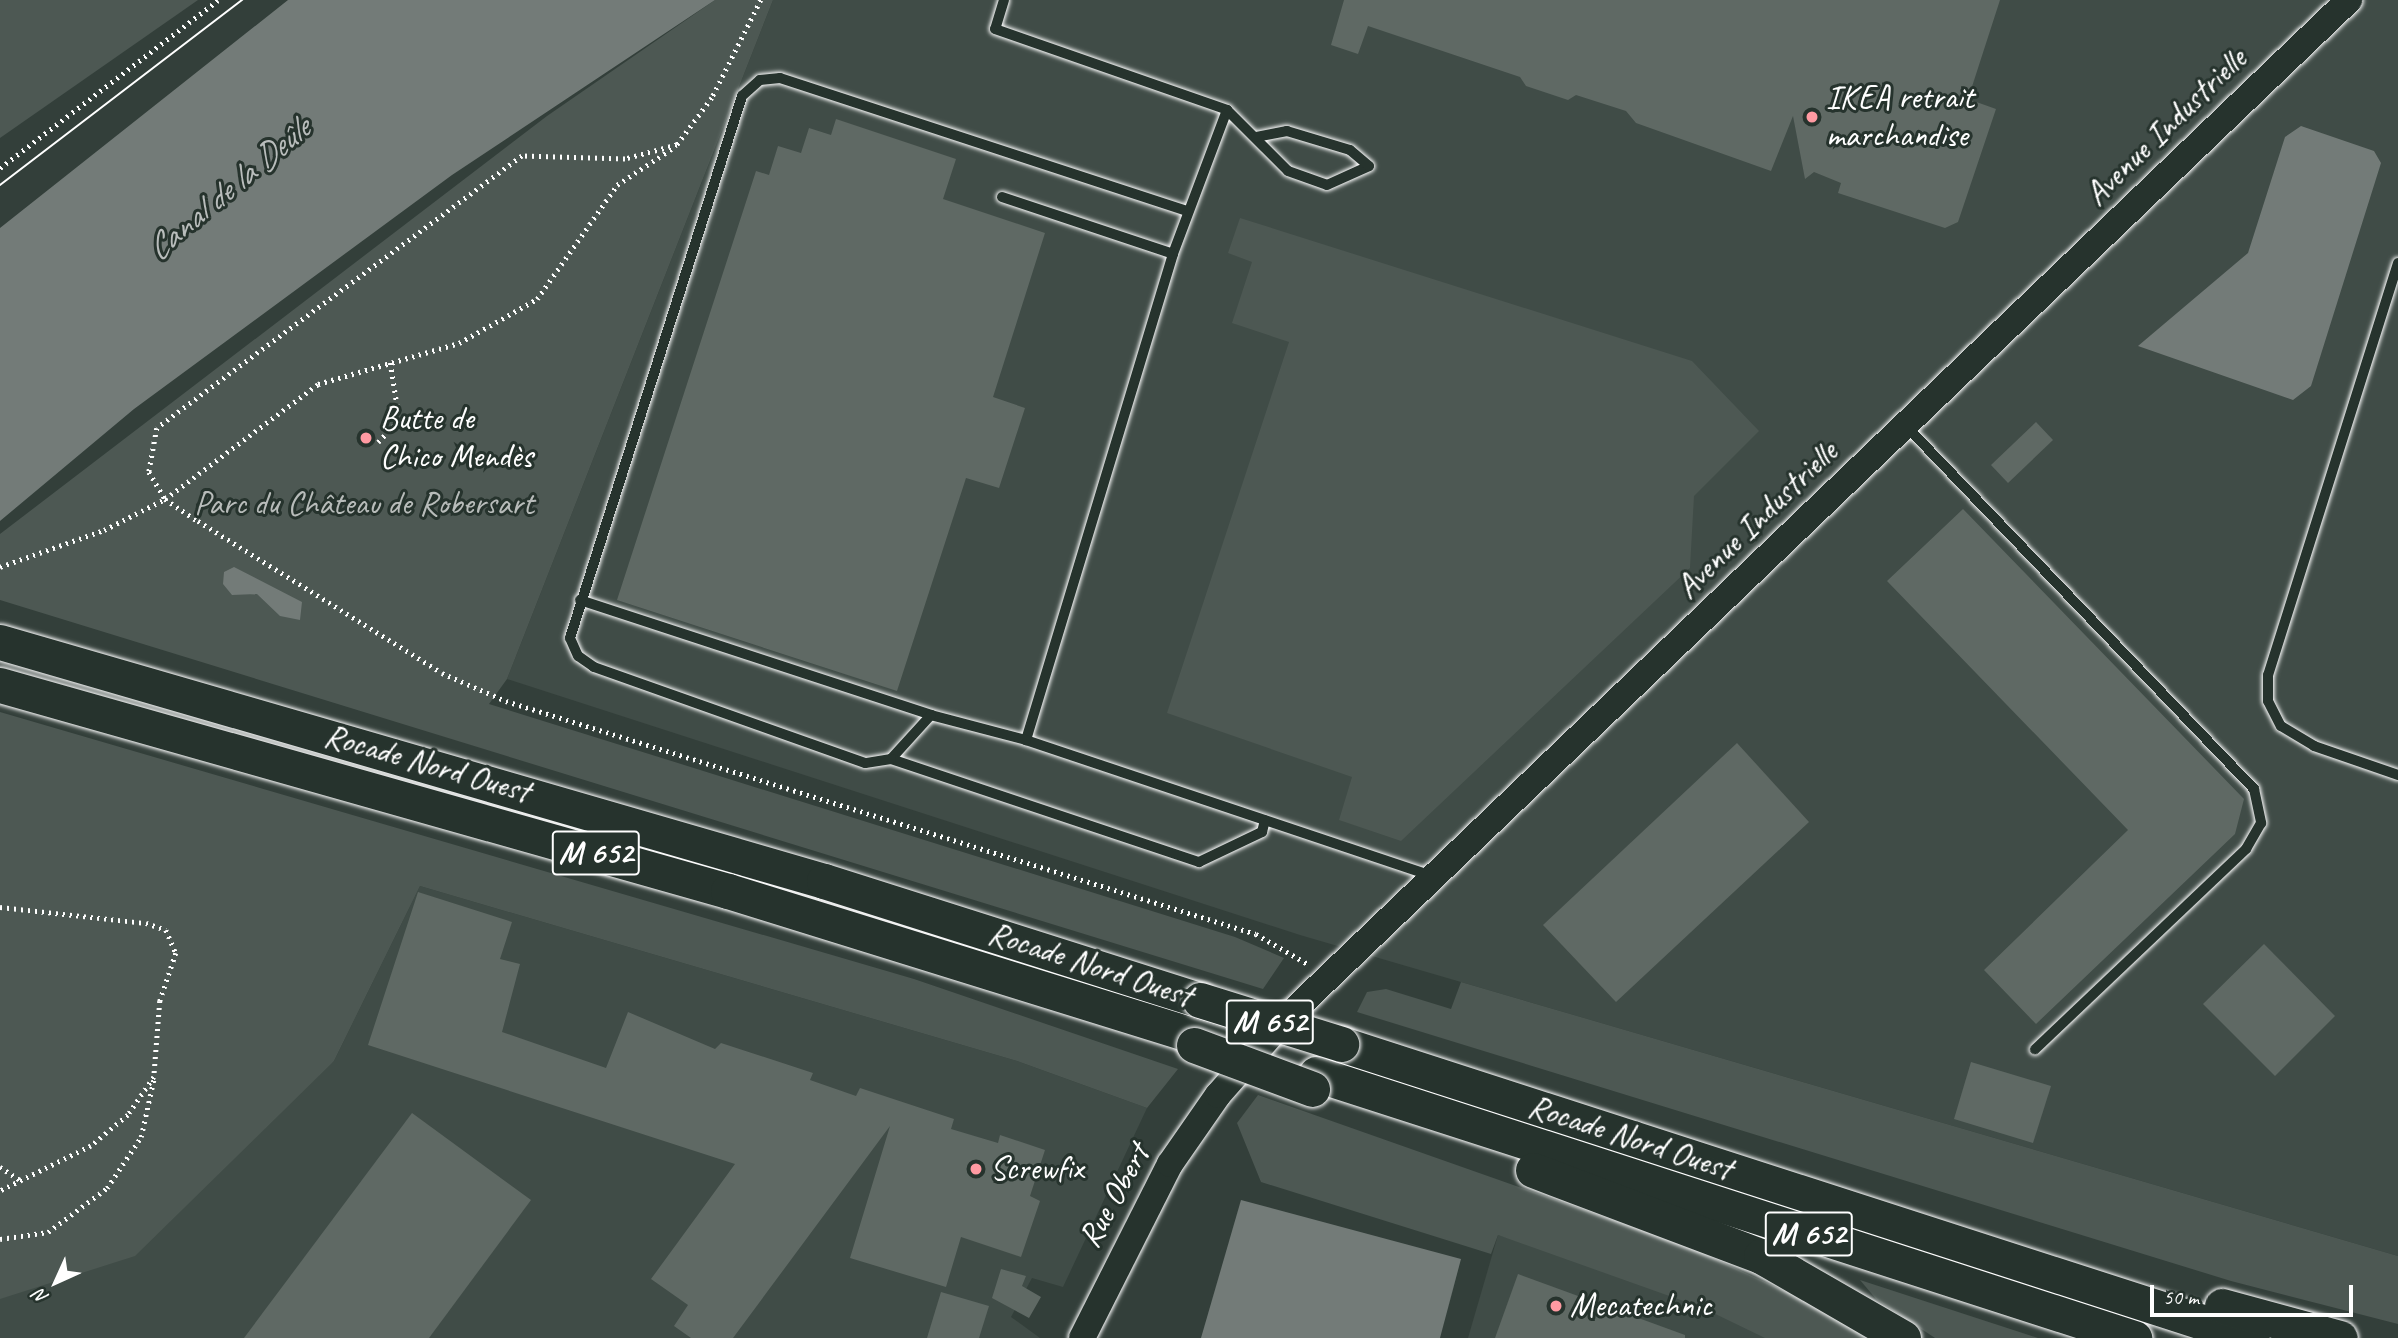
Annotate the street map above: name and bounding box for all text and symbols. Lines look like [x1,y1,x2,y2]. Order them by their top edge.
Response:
street label: Avenue Industrielle [2077,40,2255,214]
place label: IKEA retrait marchandise [1826,78,1974,156]
water label: Canal de la Deûle [137,108,319,270]
marker: IKEA retrait marchandise [1804,109,1820,125]
place label: Butte de Chico Mendès [380,399,533,477]
marker: Butte de Chico Mendès [358,430,374,446]
street label: Avenue Industrielle [1668,433,1846,607]
park label: Parc du Château de Robersart [195,484,533,524]
street label: Rocade Nord Ouest [320,716,534,812]
road number: M 652 [550,824,642,882]
street label: Rocade Nord Ouest [983,914,1197,1016]
road number: M 652 [1224,993,1316,1050]
street label: Rocade Nord Ouest [1523,1087,1737,1189]
street label: Rue Obert [1070,1137,1158,1255]
place label: Screwfix [990,1149,1083,1189]
marker: Screwfix [968,1161,984,1177]
road number: M 652 [1764,1205,1854,1262]
north arrow [21,1247,91,1317]
scale bar [2153,1272,2356,1316]
text: N [29,1284,54,1309]
text: 50 m [2163,1284,2199,1310]
place label: Mecatechnic [1570,1286,1712,1326]
marker: Mecatechnic [1548,1298,1564,1314]

